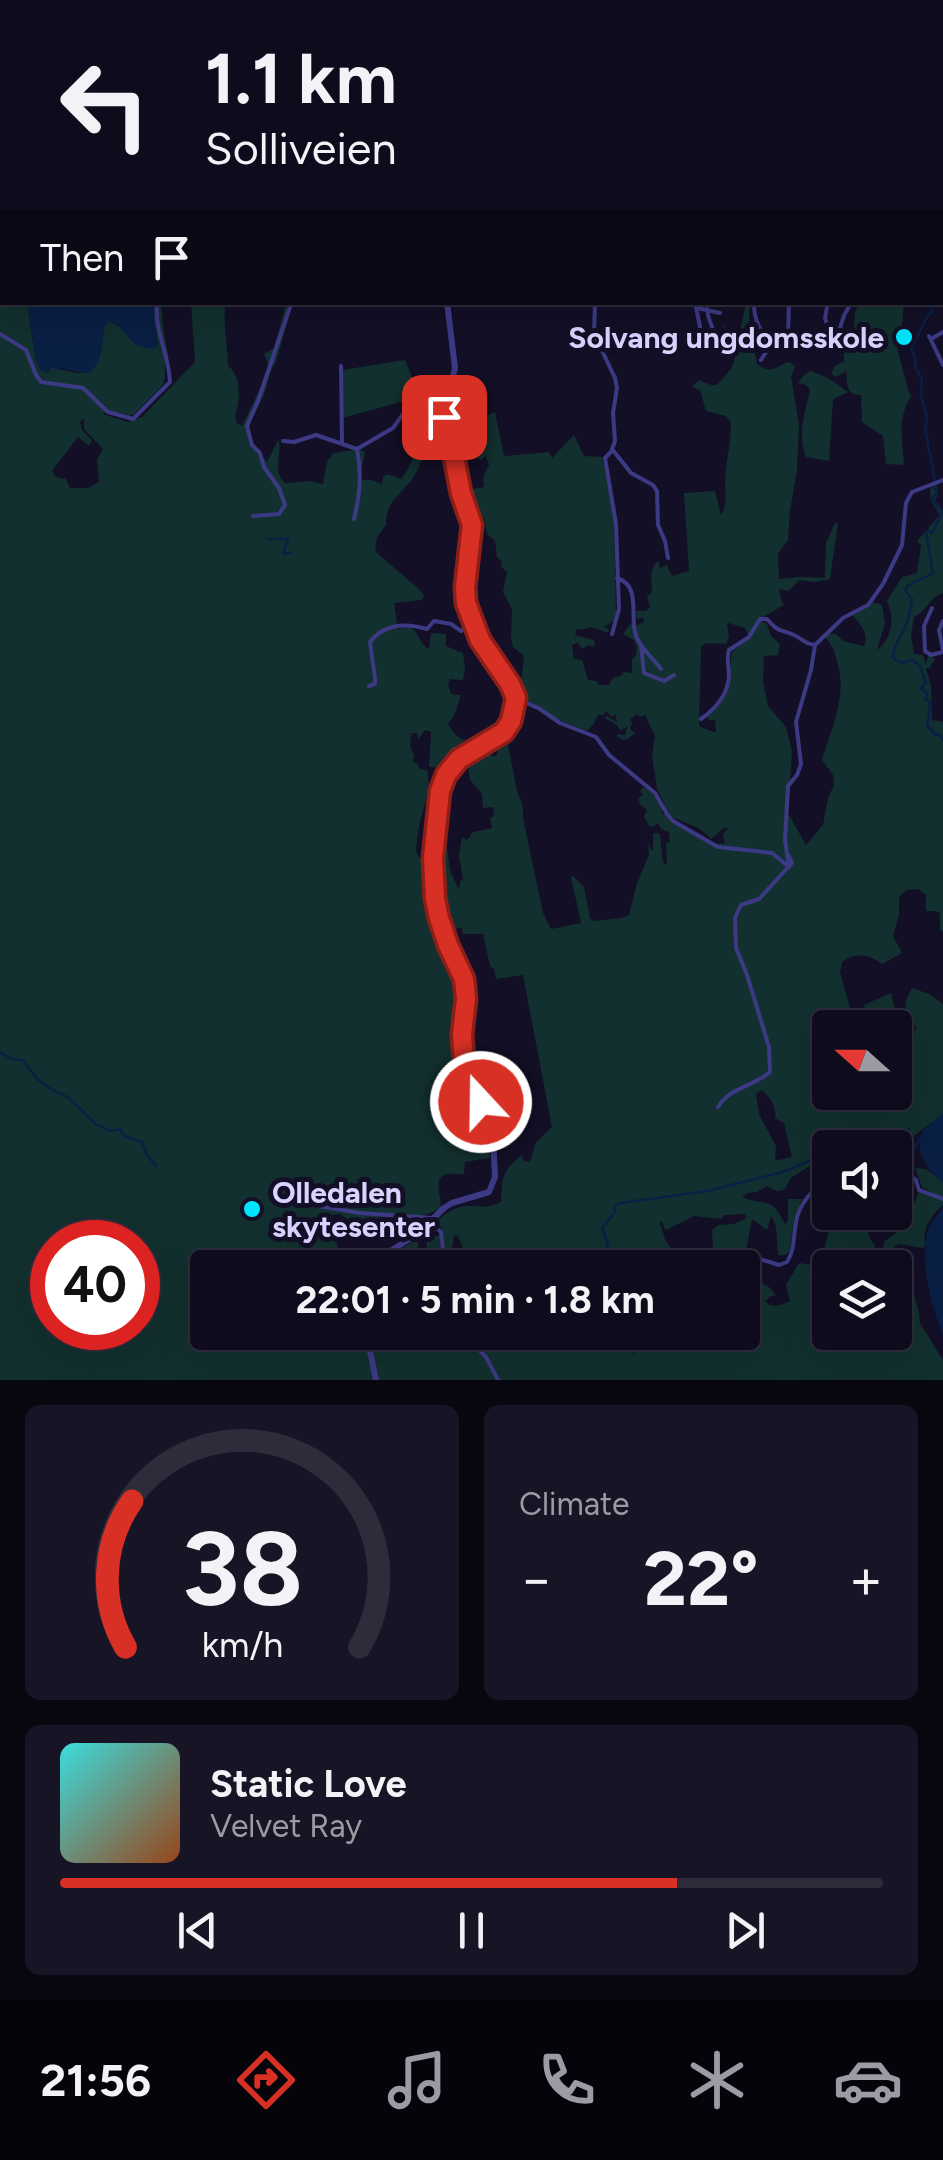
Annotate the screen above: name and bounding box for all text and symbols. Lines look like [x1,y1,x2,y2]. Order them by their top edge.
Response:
text: 1.1 km [205,36,397,121]
icon: left [40,40,170,170]
text: Solliveien [205,121,397,175]
icon: arrive [144,230,199,285]
text: Then [40,235,124,281]
place label: Solvang ungdomsskole [568,319,884,356]
marker: Solvang ungdomsskole [893,326,915,348]
pin [402,375,487,460]
icon: arrive [417,390,472,445]
north arrow [812,1010,912,1110]
map controls [812,1010,912,1350]
position arrow [429,1050,533,1154]
button: sound [812,1130,912,1230]
place label: Olledalen skytesenter [272,1174,435,1245]
marker: Olledalen skytesenter [241,1198,263,1220]
speed limit sign: 40 [30,1220,160,1350]
button: layers [812,1250,912,1350]
text: 22:01 · 5 min · 1.8 km [295,1277,655,1323]
text: Climate [519,1485,630,1523]
text: 38 [181,1506,303,1631]
text: 22° [643,1534,759,1624]
text: − [519,1546,553,1612]
text: + [849,1546,883,1612]
text: km/h [201,1623,283,1666]
text: Static Love [210,1761,407,1807]
text: Velvet Ray [210,1807,362,1845]
icon: previous [170,1903,225,1958]
icon: pause [444,1903,499,1958]
icon: next [718,1903,773,1958]
icon: directions [231,2045,301,2115]
icon: music [382,2045,452,2115]
icon: phone [532,2045,602,2115]
icon: climate [682,2045,752,2115]
icon: car [833,2045,903,2115]
text: 21:56 [40,2053,151,2107]

